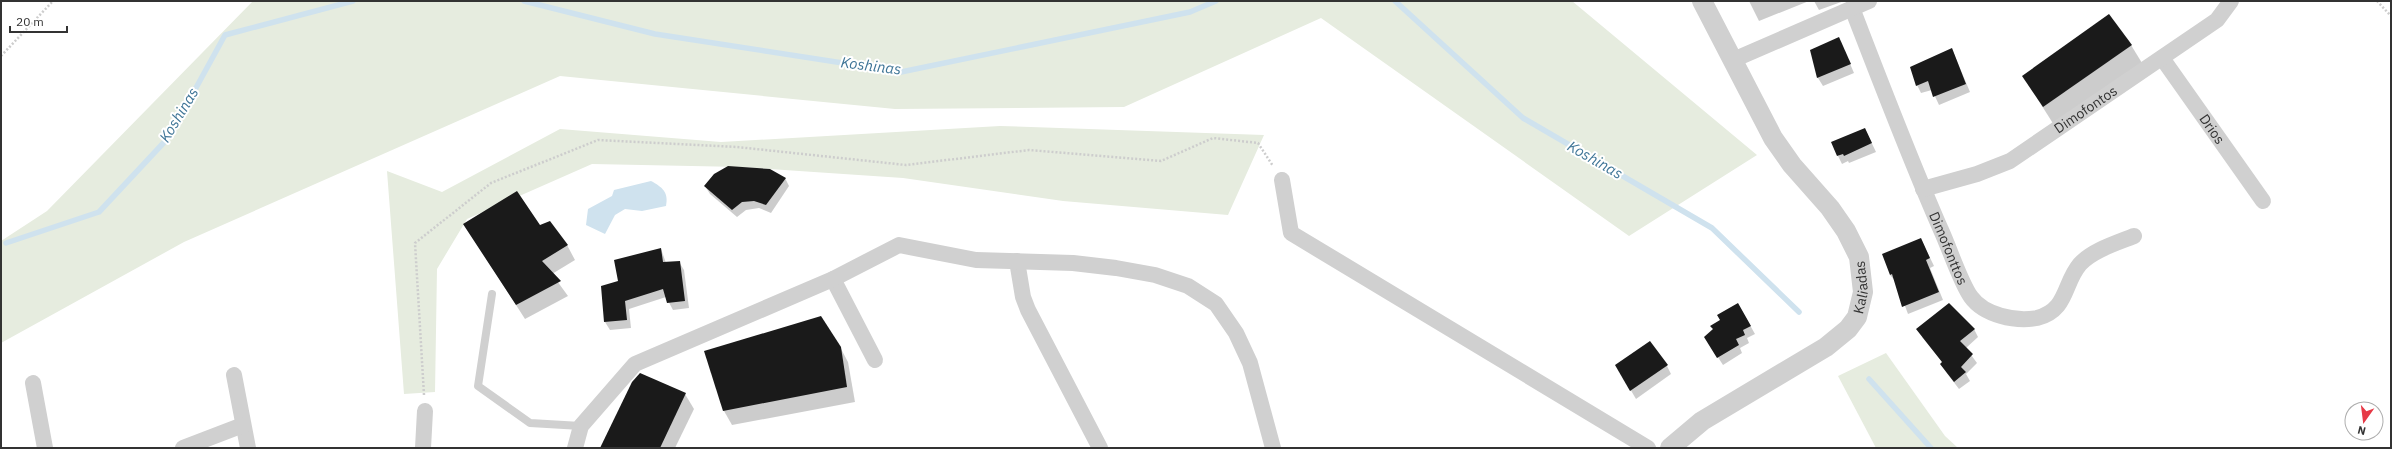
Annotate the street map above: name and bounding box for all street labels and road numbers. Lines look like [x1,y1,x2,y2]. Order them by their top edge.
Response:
street label: Dimofontos [2050,81,2121,137]
street label: Drios [2195,111,2229,148]
street label: Dimofonttos [1925,209,1972,288]
street label: Kaliadas [1849,260,1872,316]

